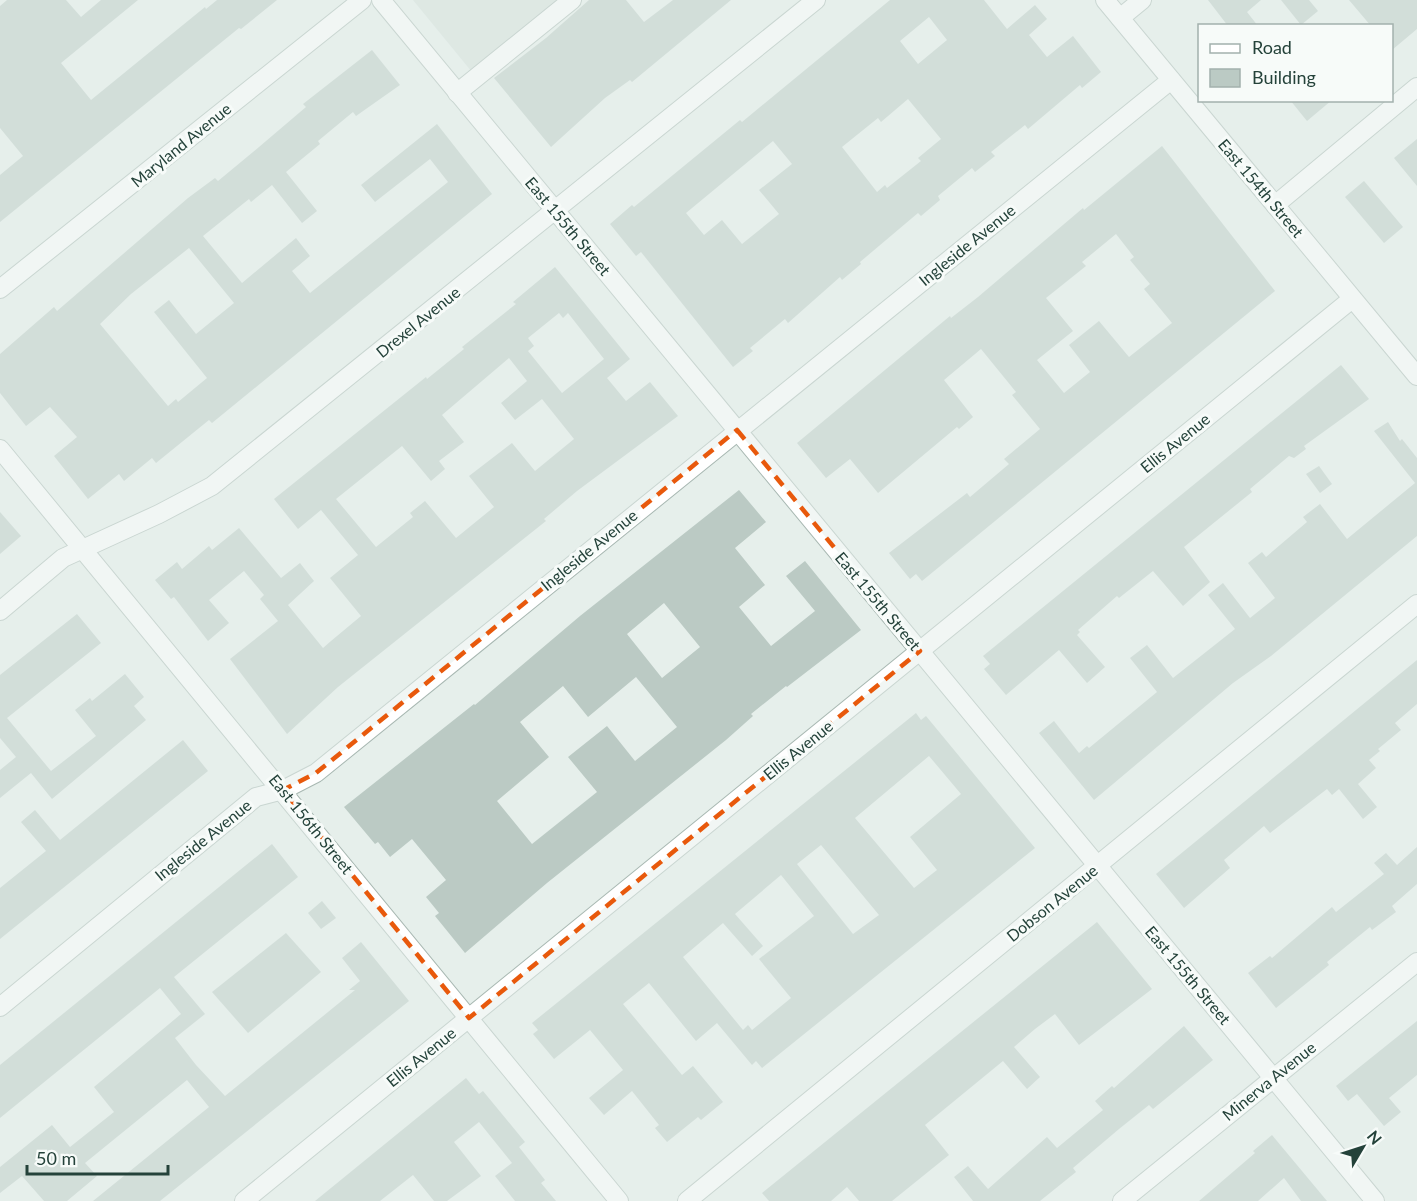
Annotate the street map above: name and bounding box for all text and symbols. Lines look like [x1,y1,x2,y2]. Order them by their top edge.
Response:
legend [1198,24,1393,102]
text: Road [1252,36,1292,58]
text: Building [1252,66,1316,88]
street label: Maryland Avenue [127,99,234,191]
street label: East 154th Street [1215,135,1308,241]
street label: East 155th Street [522,173,615,279]
street label: Ingleside Avenue [915,200,1019,289]
street label: Drexel Avenue [372,282,463,361]
street label: Ellis Avenue [1136,409,1213,476]
street label: Ingleside Avenue [537,505,641,594]
street label: East 155th Street [832,548,925,654]
street label: Ellis Avenue [759,716,836,783]
street label: East 156th Street [265,770,358,877]
street label: Ingleside Avenue [151,795,255,884]
street label: Dobson Avenue [1002,860,1101,945]
street label: East 155th Street [1142,922,1235,1028]
street label: Ellis Avenue [382,1023,459,1090]
street label: Minerva Avenue [1218,1037,1319,1124]
north arrow [1333,1117,1393,1177]
text: N [1364,1126,1386,1148]
scale bar [27,1138,168,1176]
text: 50 m [36,1147,76,1169]

